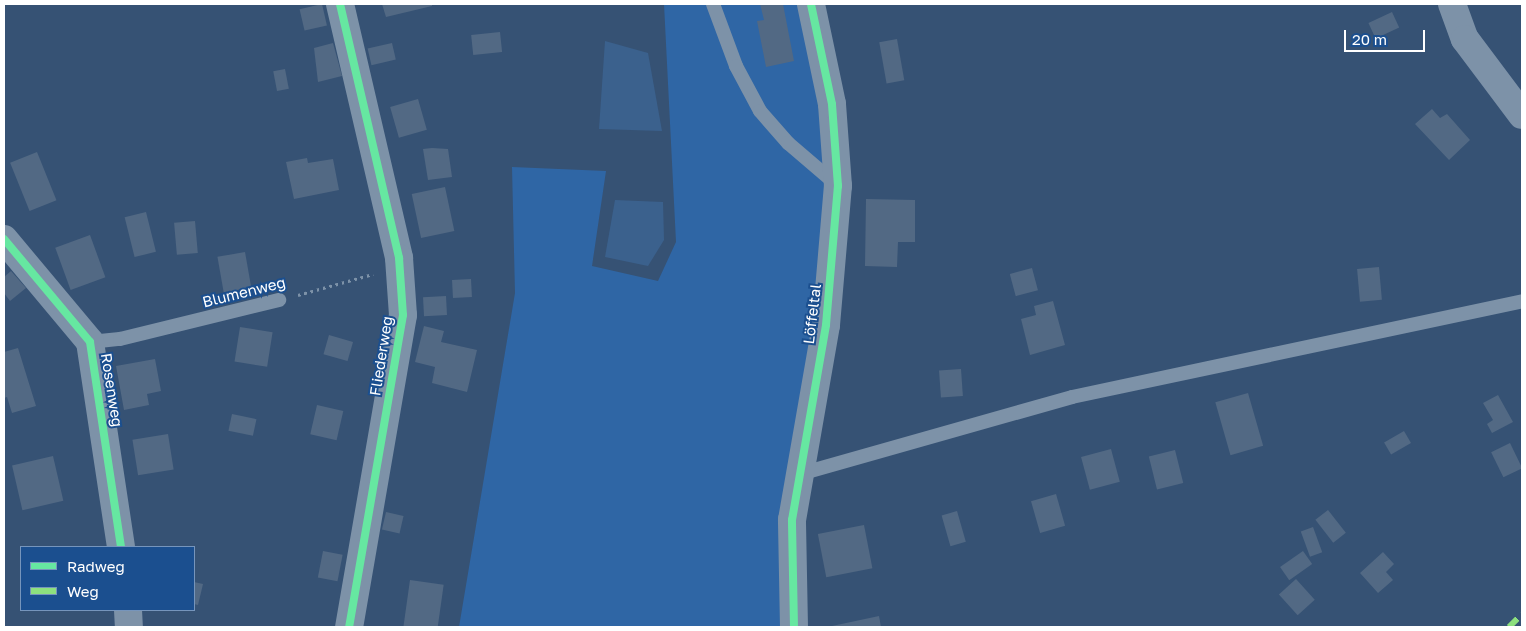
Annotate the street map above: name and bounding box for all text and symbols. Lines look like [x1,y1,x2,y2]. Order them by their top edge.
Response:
scale bar [1346,20,1427,52]
text: 20 m [1352,30,1387,48]
street label: Blumenweg [201,273,287,311]
street label: Löffeltal [799,283,825,345]
street label: Fliederweg [366,315,396,397]
street label: Rosenweg [97,352,127,428]
legend [20,546,195,611]
text: Radweg [67,557,125,575]
text: Weg [67,582,99,600]

